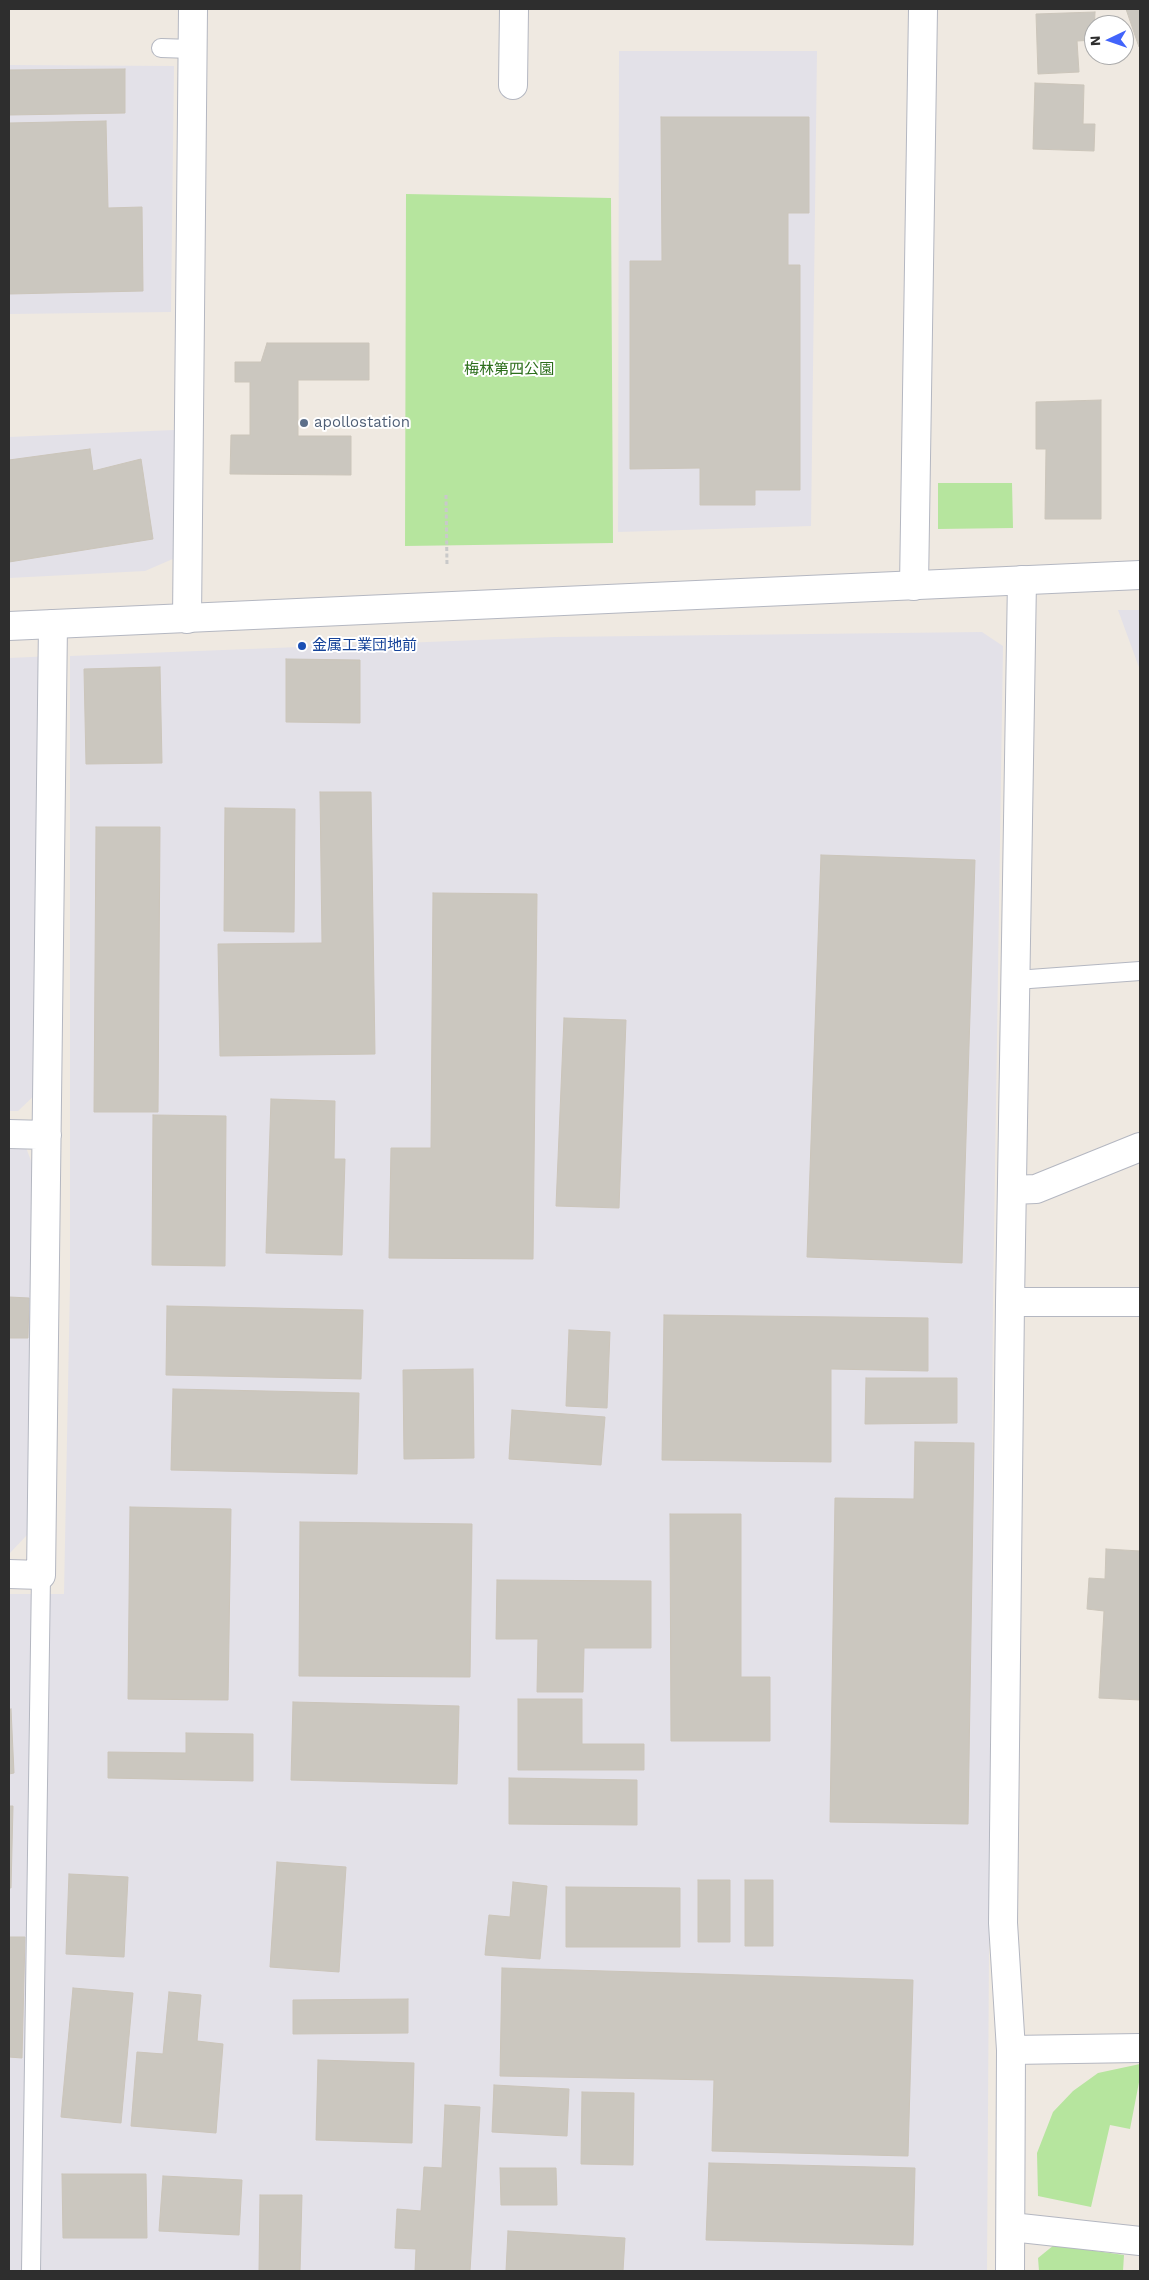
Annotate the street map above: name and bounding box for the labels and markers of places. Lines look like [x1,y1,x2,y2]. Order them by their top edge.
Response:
place label: apollostation [314,414,410,432]
marker: apollostation [298,417,310,429]
place label: 金属工業団地前 [312,637,417,655]
marker: 金属工業団地前 [296,640,308,652]

